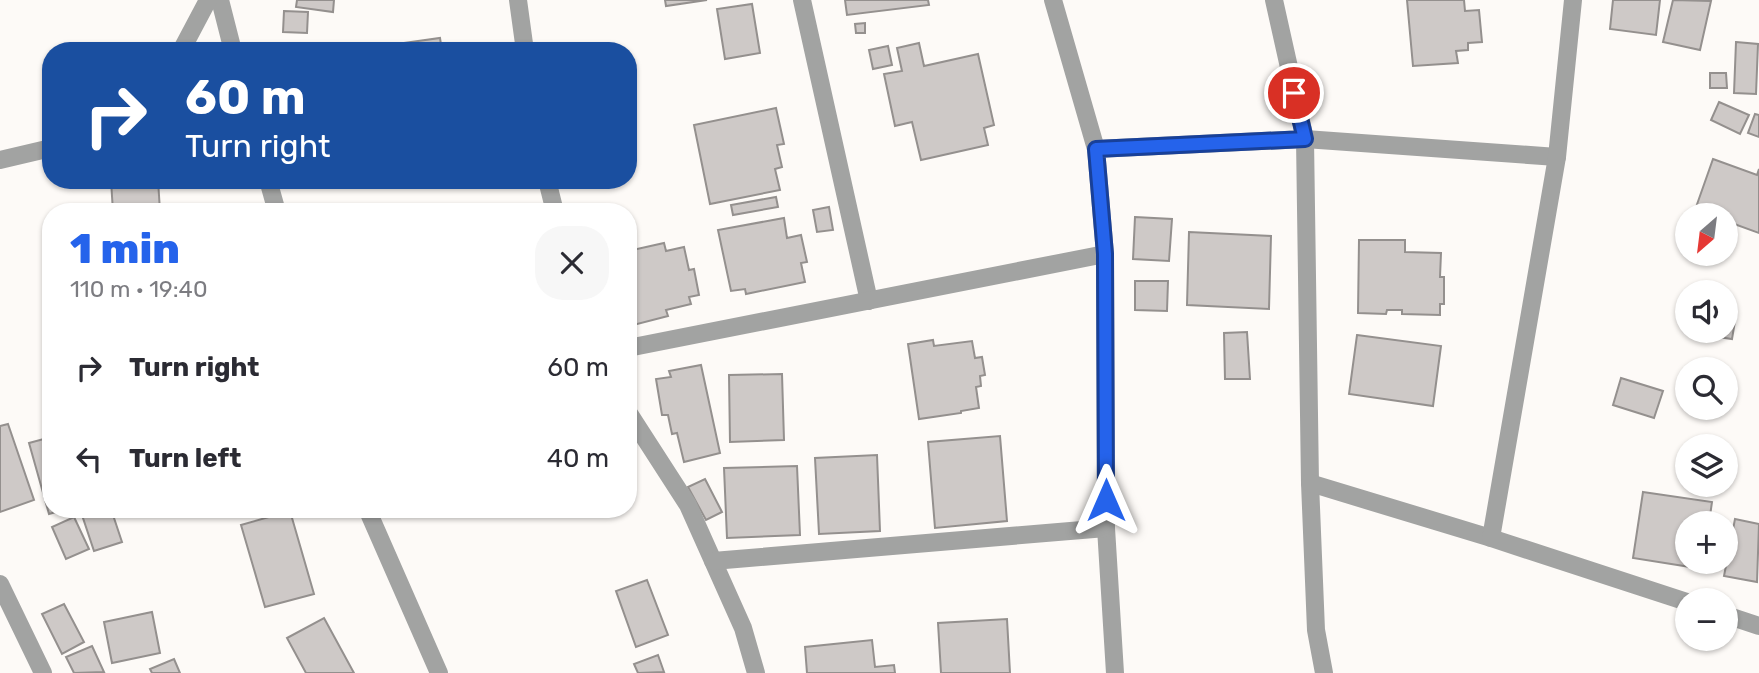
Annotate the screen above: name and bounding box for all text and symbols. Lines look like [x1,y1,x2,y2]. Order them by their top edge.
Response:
pin [1264,63,1324,123]
text: 60 m [185,68,306,126]
icon: right [70,70,161,161]
icon: arrive [1275,74,1313,112]
text: Turn right [185,127,330,165]
north arrow [1675,203,1738,266]
map controls [1675,203,1738,651]
text: 1 min [70,224,180,274]
button: close [535,226,609,300]
text: 110 m · 19:40 [70,275,208,303]
button: sound [1675,280,1738,343]
icon: right [70,349,108,387]
text: Turn right [129,352,259,383]
text: 60 m [547,352,609,383]
button: search [1675,357,1738,420]
button: layers [1675,434,1738,497]
icon: left [70,440,108,478]
text: Turn left [129,443,241,474]
text: 40 m [547,443,609,474]
position arrow [1069,463,1143,537]
button: + [1675,511,1738,574]
button: − [1675,588,1738,651]

